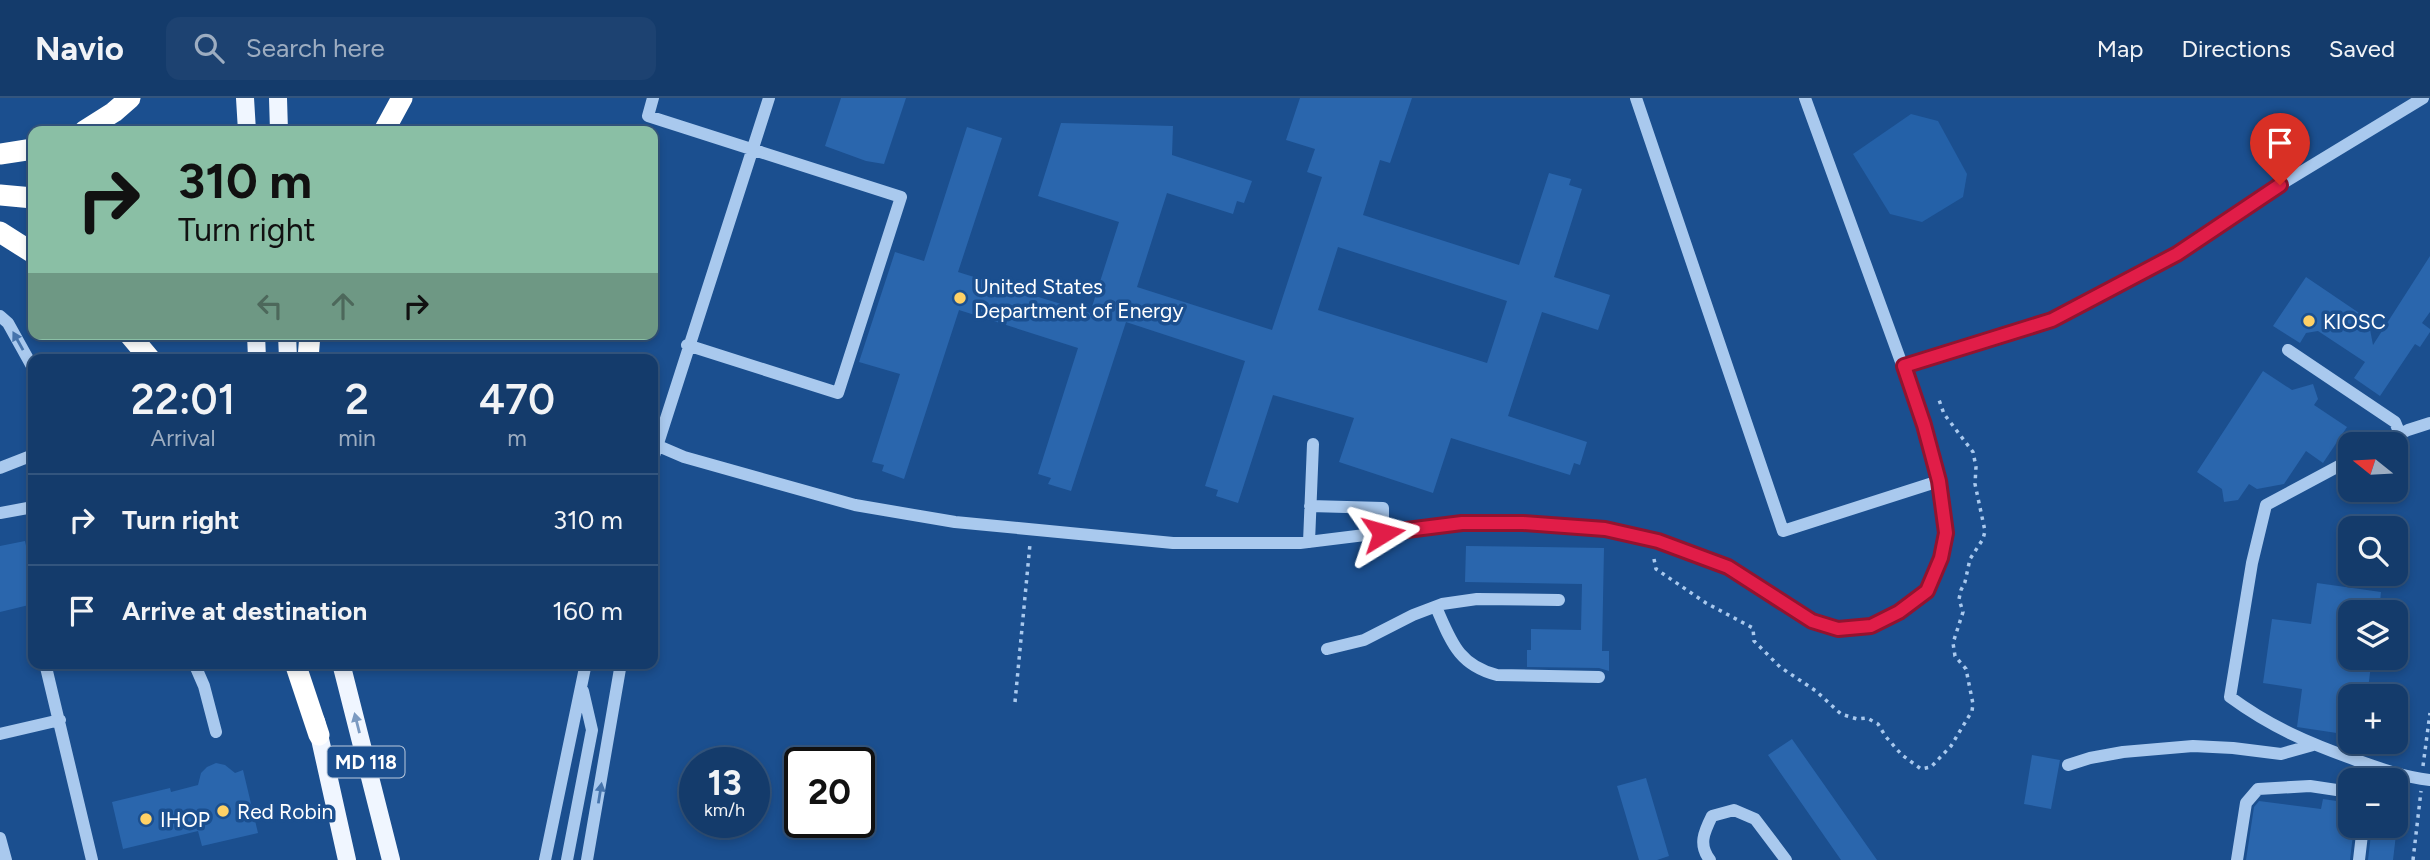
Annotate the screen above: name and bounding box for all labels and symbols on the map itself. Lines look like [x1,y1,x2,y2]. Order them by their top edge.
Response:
pin [2250,113,2310,185]
place label: United States Department of Energy [974,274,1183,323]
marker: United States Department of Energy [952,290,968,306]
place label: KIOSC [2323,309,2386,334]
marker: KIOSC [2301,313,2317,329]
one-way arrow [12,331,24,351]
north arrow [2338,432,2408,502]
position arrow [1346,496,1420,570]
one-way arrow [351,711,362,733]
road number: MD 118 [328,747,404,778]
speed limit sign: 20 [784,747,875,838]
one-way arrow [595,782,606,804]
place label: Red Robin [237,799,333,824]
marker: Red Robin [215,803,231,819]
place label: IHOP [160,807,210,832]
marker: IHOP [138,811,154,827]

